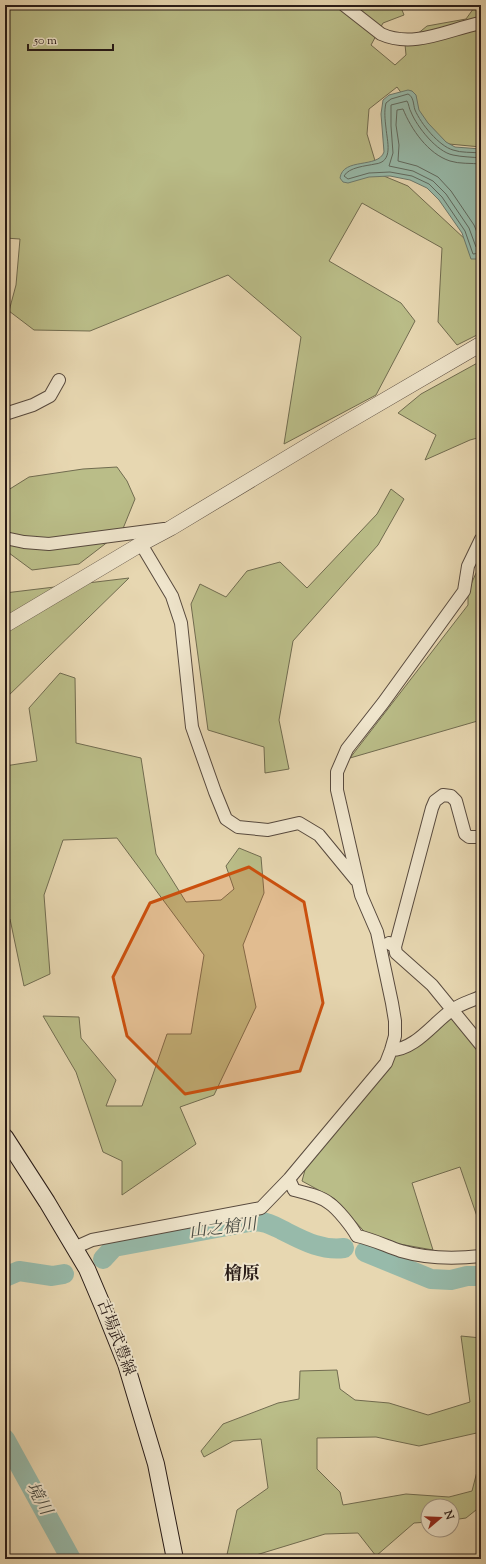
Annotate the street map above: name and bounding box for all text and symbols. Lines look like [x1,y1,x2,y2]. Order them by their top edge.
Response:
scale bar [28,26,113,52]
text: 50 m [33,32,57,50]
water label: 山之槍川 [188,1213,260,1245]
district label: 檜原 [224,1262,260,1288]
street label: 古場武豊線 [90,1297,140,1379]
water label: 境川 [19,1478,58,1521]
north arrow [420,1498,460,1538]
text: N [439,1507,458,1522]

